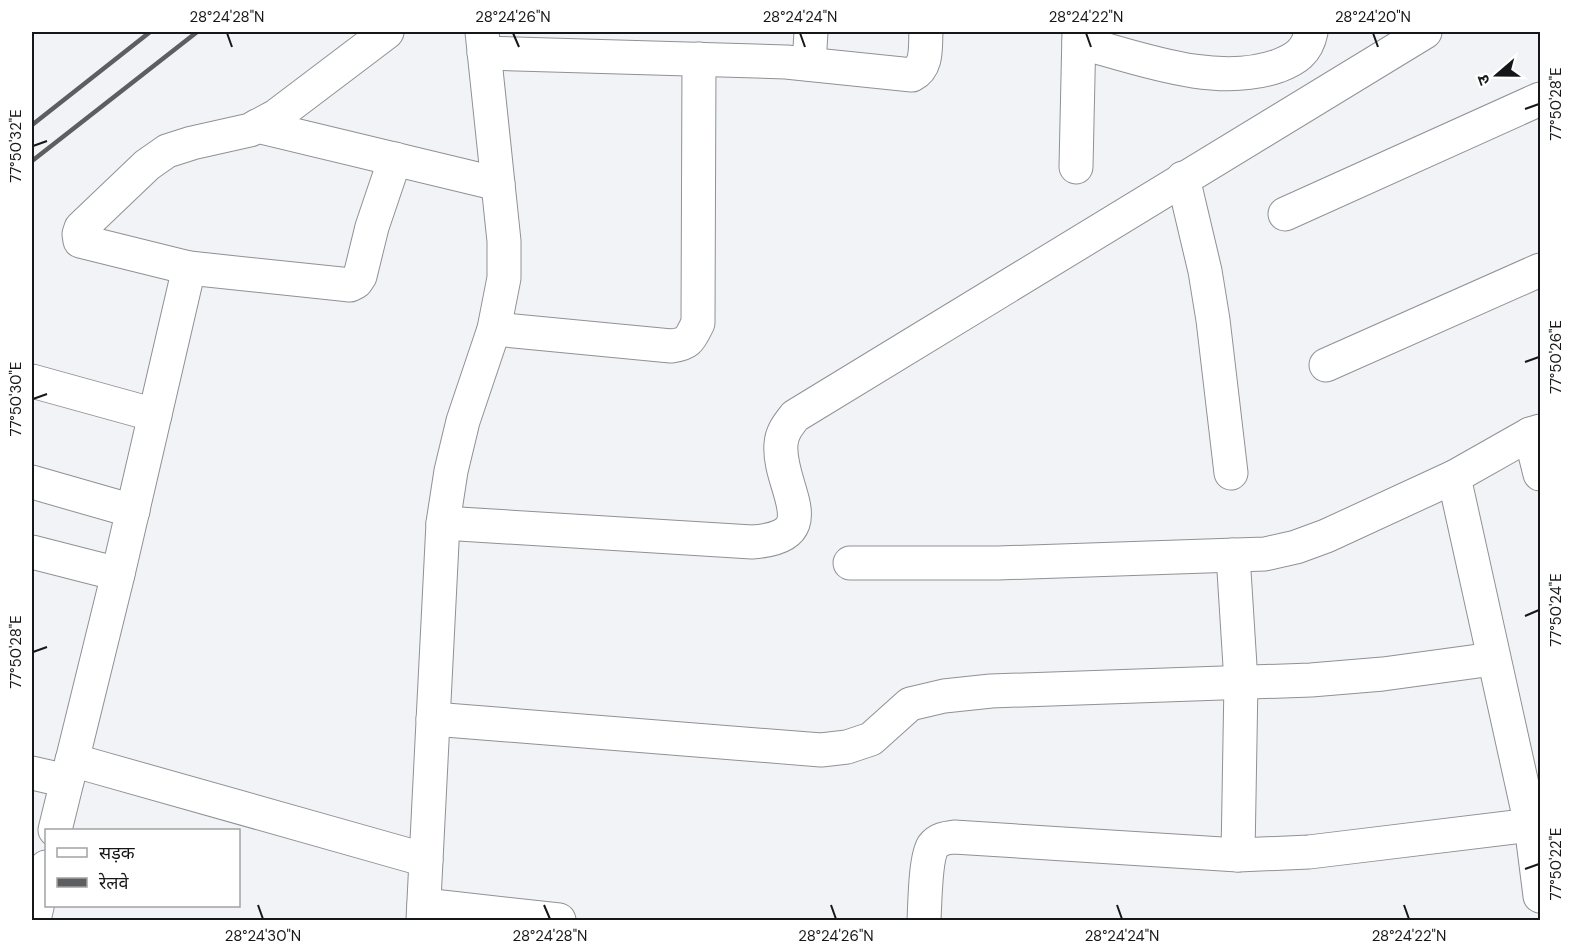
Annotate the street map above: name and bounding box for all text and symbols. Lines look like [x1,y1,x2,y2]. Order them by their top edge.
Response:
text: 28°24'28"N [190,7,264,27]
text: 28°24'26"N [475,7,551,27]
text: 28°24'24"N [763,7,837,27]
text: 28°24'22"N [1049,7,1123,27]
text: 28°24'20"N [1335,7,1411,27]
north arrow [1467,45,1527,105]
text: 77°50'28"E [1546,67,1566,141]
text: उ [1472,71,1495,88]
text: 77°50'32"E [6,109,26,183]
text: 77°50'26"E [1546,320,1566,394]
text: 77°50'30"E [6,362,26,436]
text: 77°50'24"E [1546,573,1566,647]
text: 77°50'28"E [6,615,26,689]
text: 77°50'22"E [1546,827,1566,901]
legend [45,829,240,907]
text: सड़क [99,841,136,865]
text: रेलवे [98,871,130,895]
text: 28°24'30"N [225,926,301,946]
text: 28°24'28"N [513,926,587,946]
text: 28°24'26"N [798,926,874,946]
text: 28°24'24"N [1085,926,1159,946]
text: 28°24'22"N [1372,926,1446,946]

